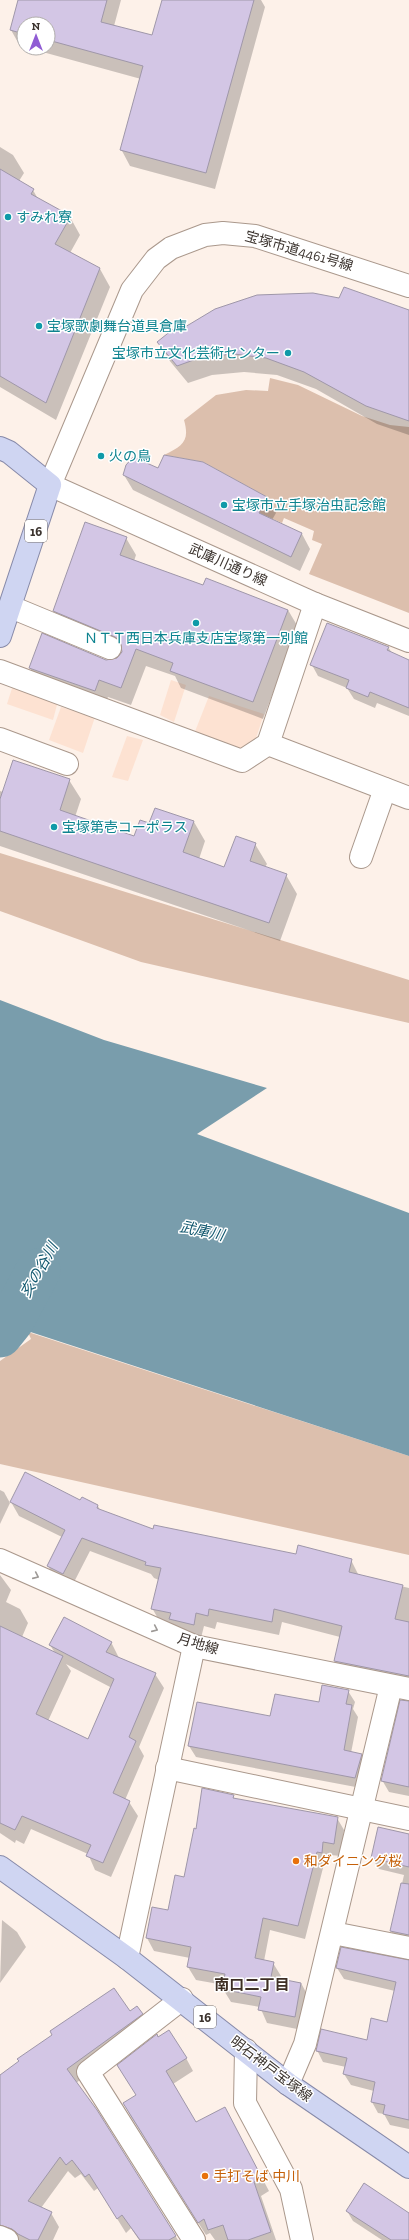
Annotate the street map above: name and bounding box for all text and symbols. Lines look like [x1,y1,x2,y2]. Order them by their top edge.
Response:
north arrow [16,16,56,56]
text: N [32,20,41,33]
place label: すみれ寮 [16,209,72,226]
marker: すみれ寮 [3,212,13,222]
street label: 宝塚市道4461号線 [243,227,355,275]
place label: 宝塚歌劇舞台道具倉庫 [47,318,187,335]
marker: 宝塚歌劇舞台道具倉庫 [34,321,44,331]
place label: 宝塚市立文化芸術センター [112,345,280,362]
marker: 宝塚市立文化芸術センター [283,348,293,358]
place label: 火の鳥 [109,448,151,465]
marker: 火の鳥 [96,451,106,461]
place label: 宝塚市立手塚治虫記念館 [232,497,386,514]
marker: 宝塚市立手塚治虫記念館 [219,500,229,510]
road number: 16 [25,520,47,542]
street label: 武庫川通り線 [186,540,270,590]
marker: ＮＴＴ西日本兵庫支店宝塚第一別館 [191,618,201,628]
place label: ＮＴＴ西日本兵庫支店宝塚第一別館 [84,630,308,647]
place label: 宝塚第壱コーポラス [62,819,188,836]
marker: 宝塚第壱コーポラス [49,822,59,832]
water label: 武庫川 [178,1218,228,1245]
water label: 亥の谷川 [17,1238,62,1301]
one-way arrow [31,1571,39,1579]
one-way arrow [150,1624,158,1632]
street label: 月地線 [175,1630,221,1658]
place label: 和ダイニング桜 [304,1853,402,1870]
marker: 和ダイニング桜 [291,1856,301,1866]
district label: 南口二丁目 [214,1976,290,1994]
road number: 16 [194,2006,216,2028]
street label: 明石神戸宝塚線 [227,2033,315,2105]
place label: 手打そば 中川 [213,2168,300,2185]
marker: 手打そば 中川 [200,2171,210,2181]

